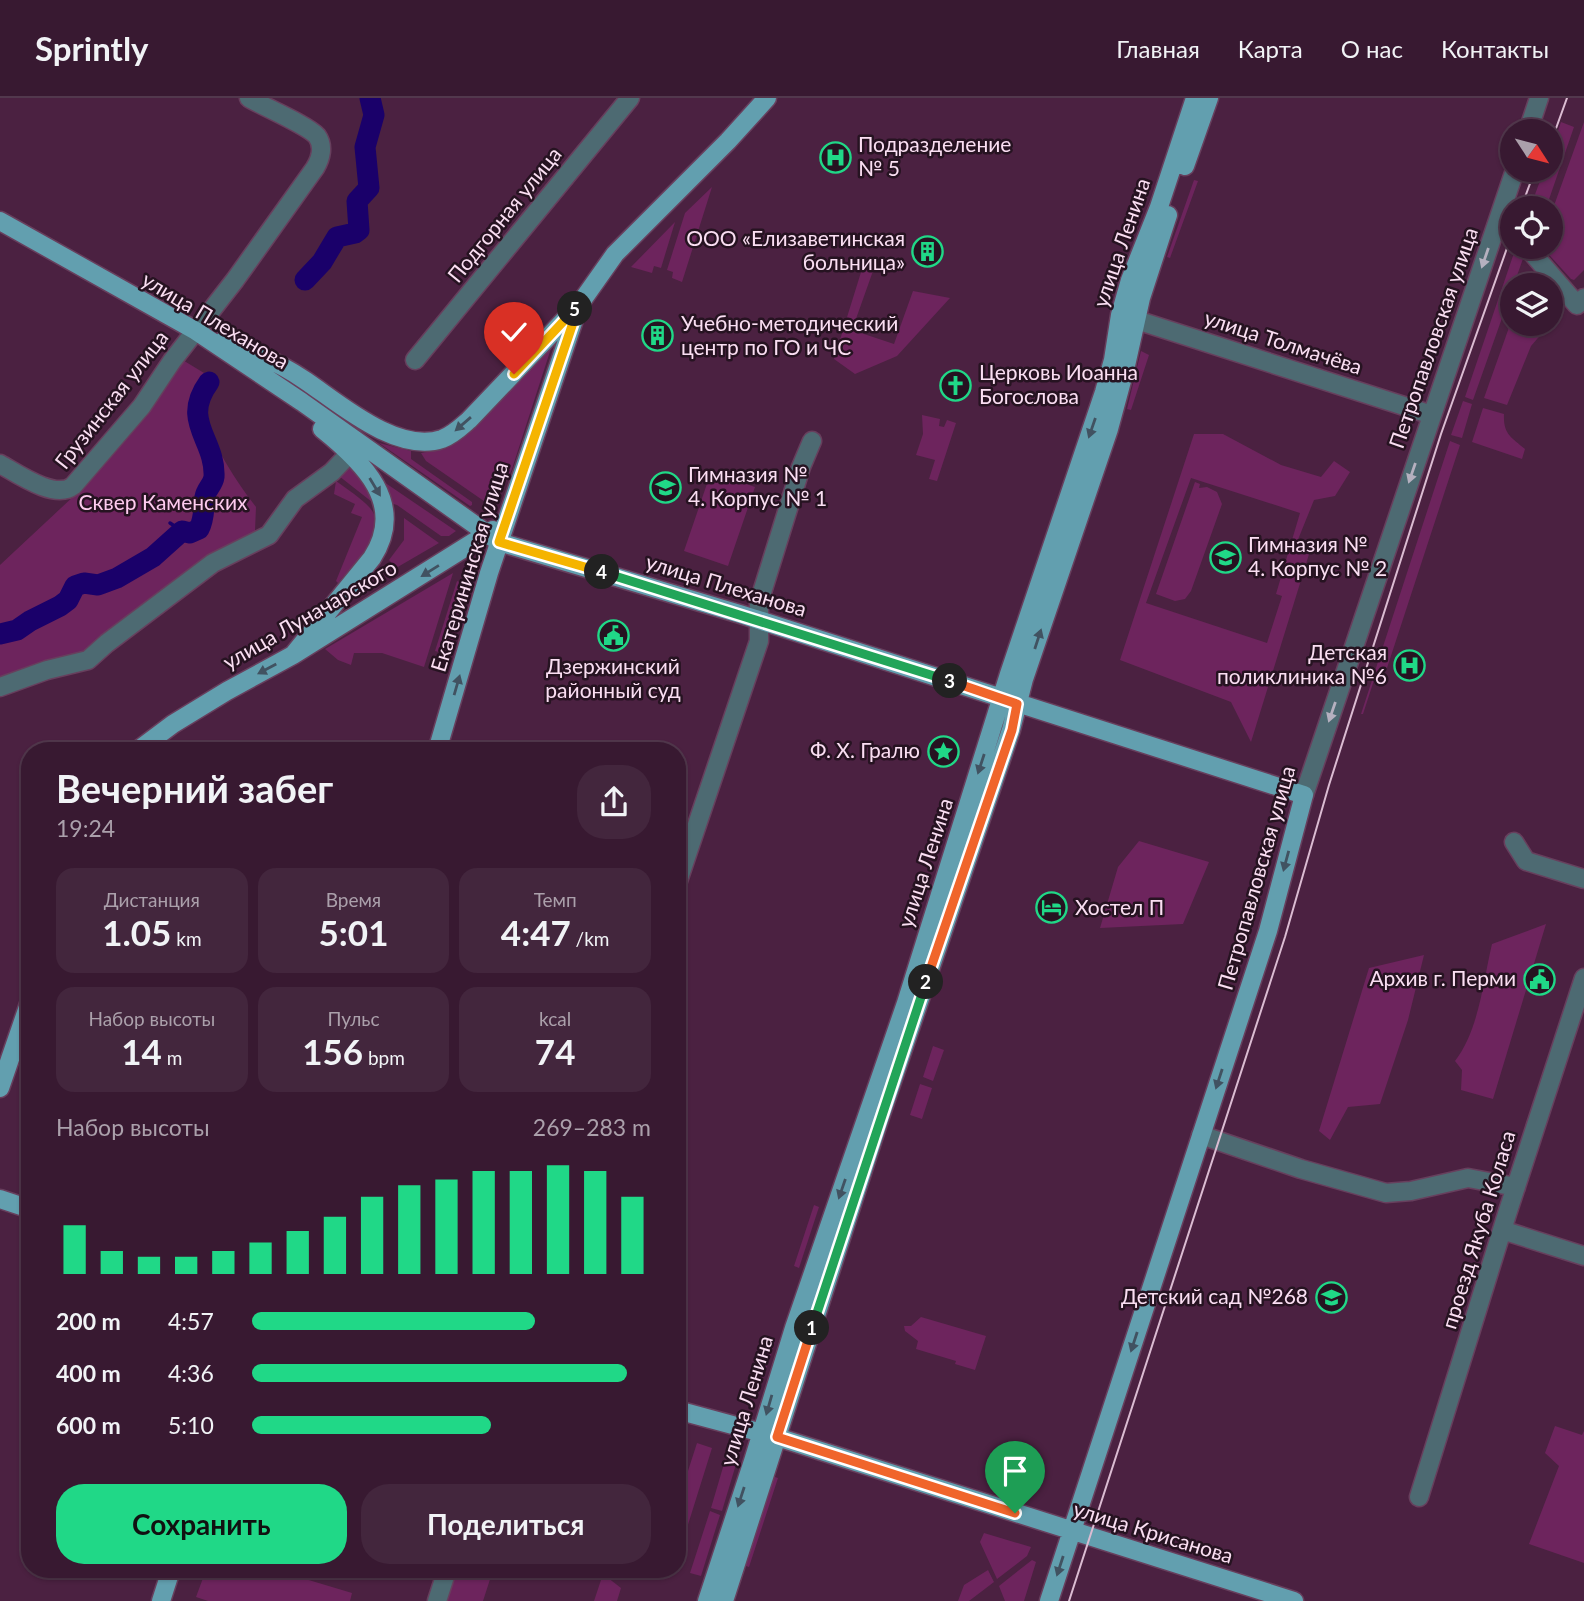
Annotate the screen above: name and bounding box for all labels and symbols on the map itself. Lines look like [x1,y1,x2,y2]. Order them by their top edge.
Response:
north arrow [1500,119,1563,182]
place label: Подразделение № 5 [858,131,1011,180]
hospital icon: Подразделение № 5 [818,140,852,174]
street label: Подгорная улица [442,141,566,287]
street label: улица Ленина [1087,175,1154,310]
street label: Петропавловская улица [1383,224,1482,451]
place label: ООО «Елизаветинская больница» [686,225,905,274]
building icon: ООО «Елизаветинская больница» [911,234,945,268]
one-way arrow [1479,247,1490,268]
street label: улица Плеханова [138,266,294,373]
pin: 5 [558,292,592,326]
pin [484,302,544,374]
street label: улица Толмачёва [1201,304,1366,379]
place label: Учебно-методический центр по ГО и ЧС [681,310,898,359]
building icon: Учебно-методический центр по ГО и ЧС [641,319,675,353]
street label: Грузинская улица [49,325,173,473]
place label: Церковь Иоанна Богослова [979,359,1138,408]
church icon: Церковь Иоанна Богослова [939,368,973,402]
one-way arrow [455,416,472,431]
one-way arrow [1086,418,1097,439]
street label: Екатерининская улица [425,459,512,675]
place label: Гимназия № 4. Корпус № 1 [688,461,827,510]
one-way arrow [1407,463,1417,484]
school or university icon: Гимназия № 4. Корпус № 1 [648,470,682,504]
one-way arrow [369,478,381,497]
park label: Сквер Каменских [78,489,248,514]
place label: Гимназия № 4. Корпус № 2 [1248,531,1387,580]
school or university icon: Гимназия № 4. Корпус № 2 [1208,540,1242,574]
street label: улица Плеханова [643,548,810,621]
street label: улица Луначарского [218,554,401,674]
pin: 4 [584,554,620,589]
one-way arrow [420,564,439,577]
public building icon: Дзержинский районный суд [596,618,630,652]
one-way arrow [1033,628,1043,649]
place label: Детская поликлиника №6 [1217,639,1387,688]
hospital icon: Детская поликлиника №6 [1393,648,1427,682]
place label: Дзержинский районный суд [545,653,681,702]
one-way arrow [257,663,277,675]
pin: 3 [932,664,968,698]
one-way arrow [453,675,463,696]
one-way arrow [1326,702,1337,723]
place icon: Ф. Х. Гралю [926,734,960,768]
place label: Ф. Х. Гралю [810,737,920,762]
one-way arrow [976,753,986,774]
street label: Петропавловская улица [1212,763,1300,993]
street label: улица Ленина [892,795,957,931]
one-way arrow [1280,850,1291,872]
hotel icon: Хостел П [1035,891,1069,925]
place label: Хостел П [1075,894,1164,919]
public building icon: Архив г. Перми [1522,962,1556,996]
pin: 2 [908,964,944,1000]
place label: Архив г. Перми [1369,965,1516,990]
one-way arrow [1214,1068,1224,1089]
street label: проезд Якуба Коласа [1436,1127,1520,1332]
one-way arrow [836,1179,847,1200]
school or university icon: Детский сад №268 [1314,1280,1348,1314]
place label: Детский сад №268 [1121,1283,1308,1308]
pin: 1 [794,1310,830,1346]
one-way arrow [1128,1331,1139,1352]
street label: улица Ленина [714,1332,777,1469]
one-way arrow [764,1395,774,1416]
pin [985,1441,1045,1513]
one-way arrow [735,1487,746,1508]
street label: улица Крисанова [1071,1495,1236,1568]
one-way arrow [1054,1556,1065,1577]

